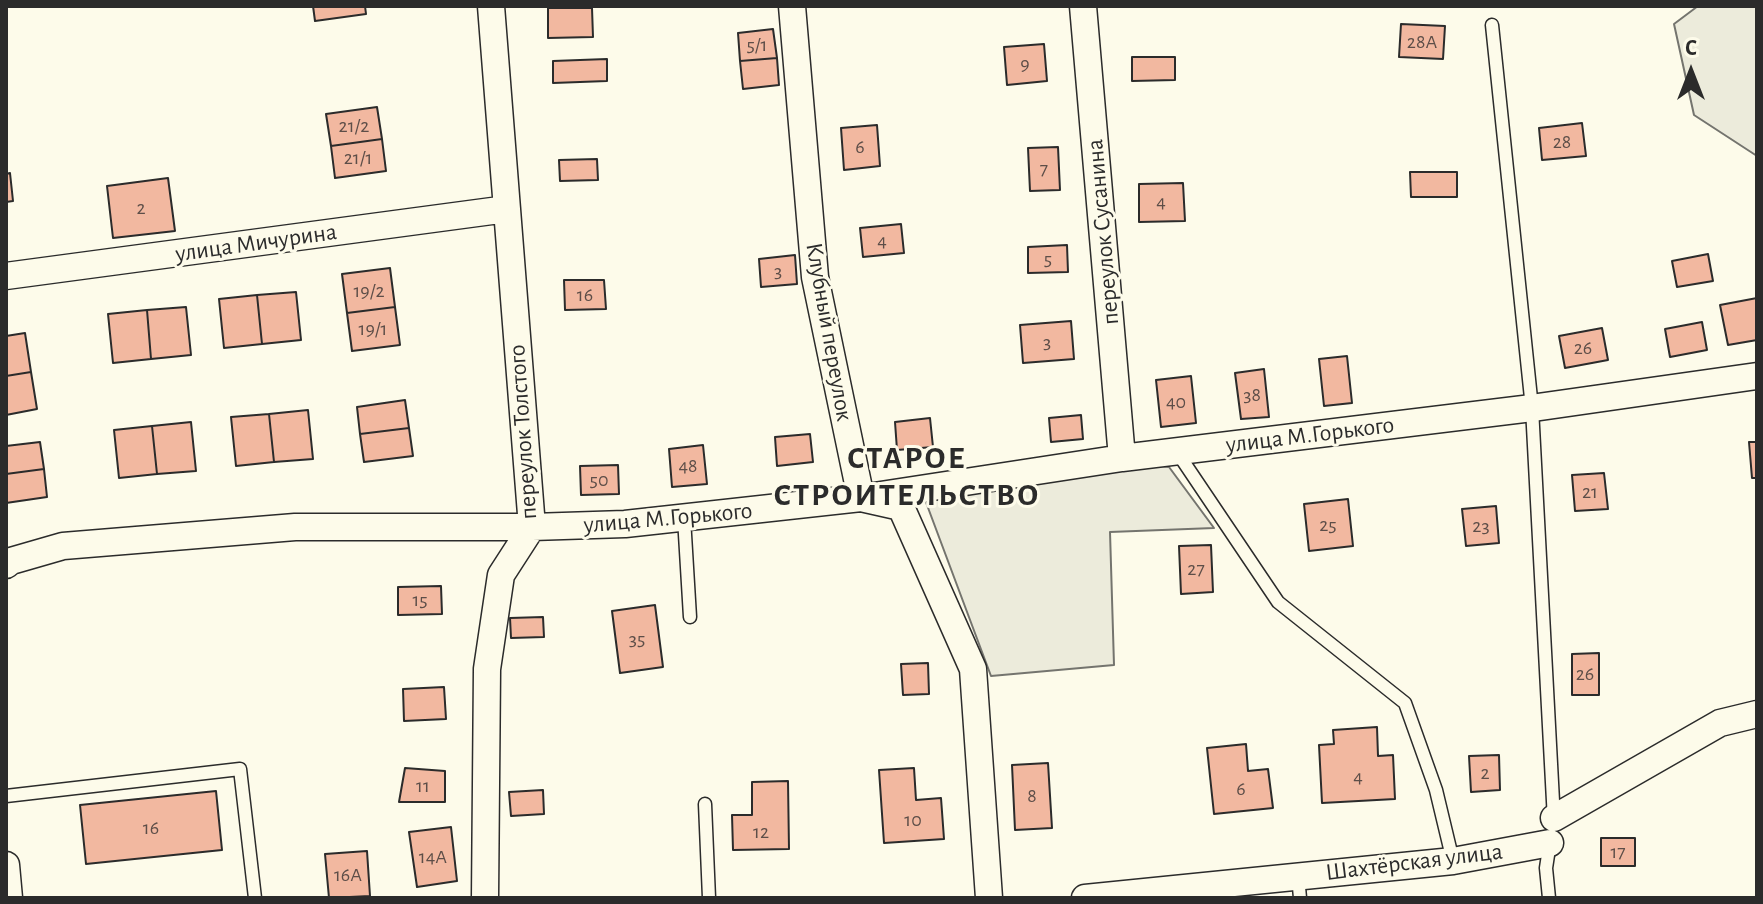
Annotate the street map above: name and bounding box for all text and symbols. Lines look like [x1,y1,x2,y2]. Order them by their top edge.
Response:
house number: 28А [1407,30,1437,54]
north arrow [1651,32,1731,112]
house number: 5/1 [747,33,767,57]
text: С [1685,37,1697,59]
house number: 9 [1020,52,1030,76]
house number: 21/2 [339,114,369,138]
house number: 28 [1553,130,1571,154]
house number: 6 [855,135,865,159]
street label: переулок Сусанина [1081,138,1125,326]
house number: 21/1 [344,146,372,170]
house number: 7 [1040,157,1048,181]
house number: 4 [1156,190,1166,214]
house number: 2 [136,196,146,220]
street label: улица Мичурина [174,217,338,269]
house number: 4 [877,229,887,253]
street label: Клубный переулок [799,241,859,423]
house number: 5 [1044,247,1052,271]
house number: 3 [774,259,782,283]
house number: 19/2 [353,279,385,303]
house number: 16 [577,283,593,307]
house number: 19/1 [359,317,387,341]
house number: 3 [1043,330,1051,354]
house number: 26 [1574,336,1592,360]
street label: переулок Толстого [503,344,543,520]
house number: 38 [1243,383,1261,407]
house number: 40 [1166,390,1186,414]
street label: улица М.Горького [1224,410,1396,460]
district label: СТАРОЕ СТРОИТЕЛЬСТВО [774,439,1040,514]
house number: 48 [678,454,698,478]
house number: 50 [590,468,608,492]
house number: 21 [1582,480,1598,504]
street label: улица М.Горького [582,496,754,540]
house number: 25 [1319,513,1337,537]
house number: 23 [1472,514,1490,538]
house number: 27 [1187,557,1205,581]
house number: 15 [412,588,428,612]
house number: 35 [629,627,645,651]
house number: 26 [1576,662,1594,686]
house number: 2 [1480,761,1490,785]
house number: 4 [1353,765,1363,789]
house number: 11 [416,774,430,798]
house number: 6 [1236,777,1246,801]
house number: 8 [1027,784,1037,808]
house number: 10 [904,808,922,832]
house number: 16 [143,816,159,840]
house number: 12 [753,820,769,844]
street label: Шахтёрская улица [1324,837,1504,887]
house number: 17 [1610,840,1626,864]
house number: 14А [419,845,447,869]
house number: 16А [334,863,362,887]

